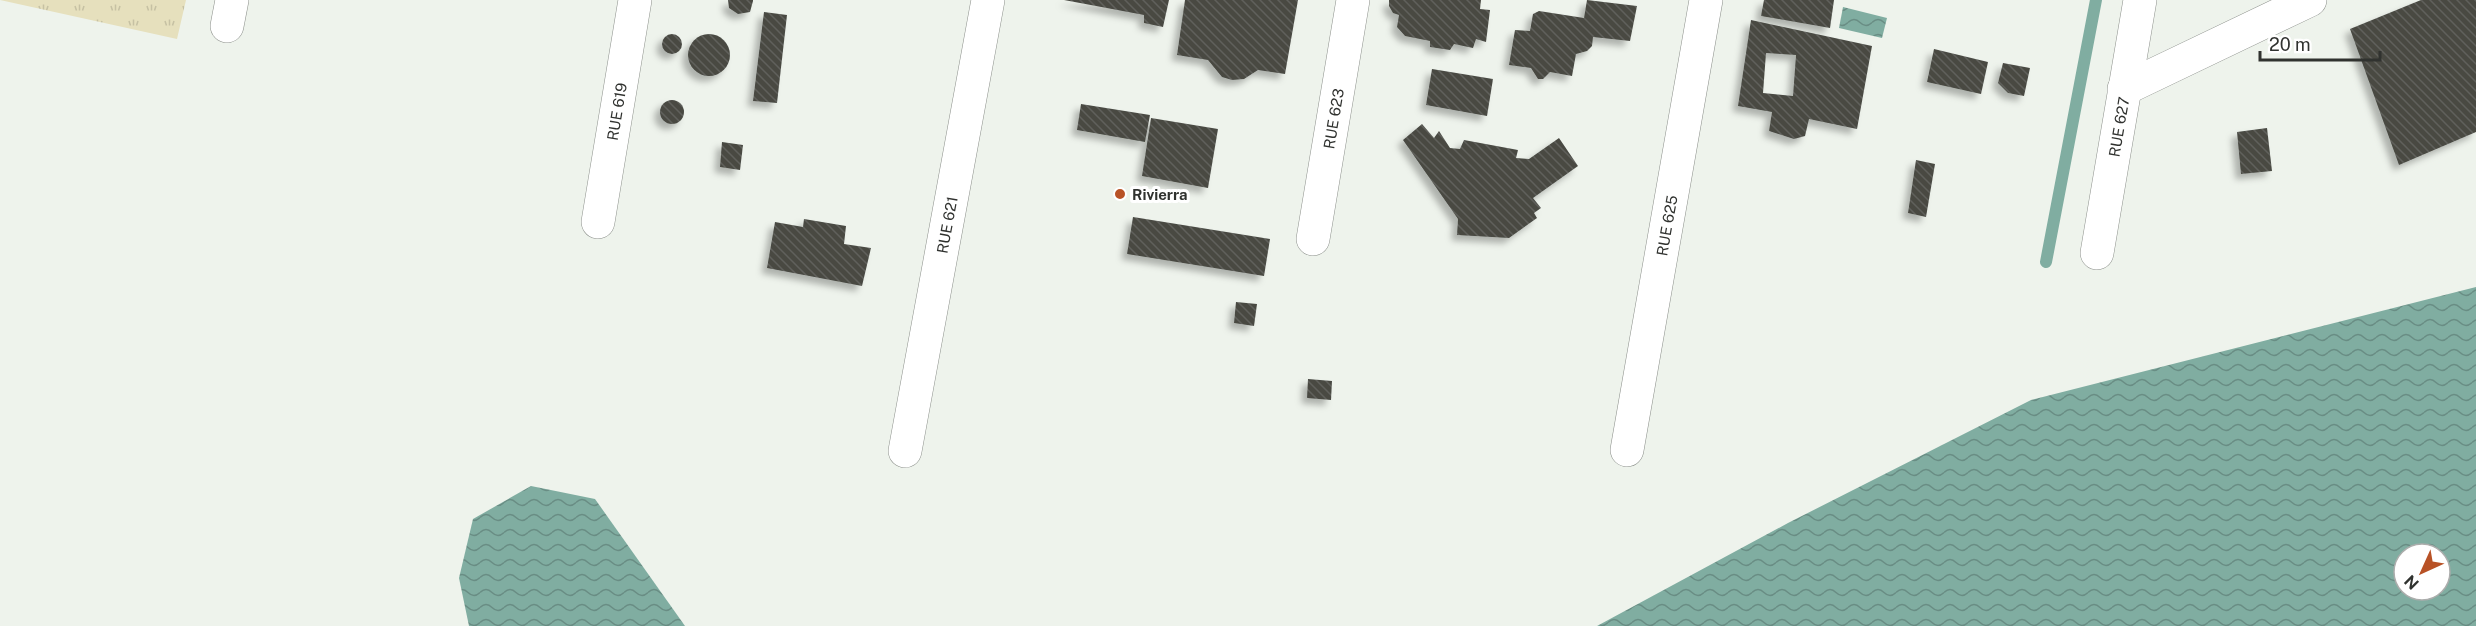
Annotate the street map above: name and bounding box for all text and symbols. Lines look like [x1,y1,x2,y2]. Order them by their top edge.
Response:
scale bar [2260,24,2380,62]
text: 20 m [2269,34,2311,55]
street label: RUE 619 [603,81,630,142]
street label: RUE 623 [1320,87,1347,150]
street label: RUE 627 [2105,95,2132,158]
place label: Rivierra [1132,186,1188,203]
marker: Rivierra [1113,187,1127,201]
street label: RUE 625 [1653,194,1680,257]
street label: RUE 621 [933,195,960,255]
north arrow [2392,542,2452,602]
text: N [2401,571,2423,593]

